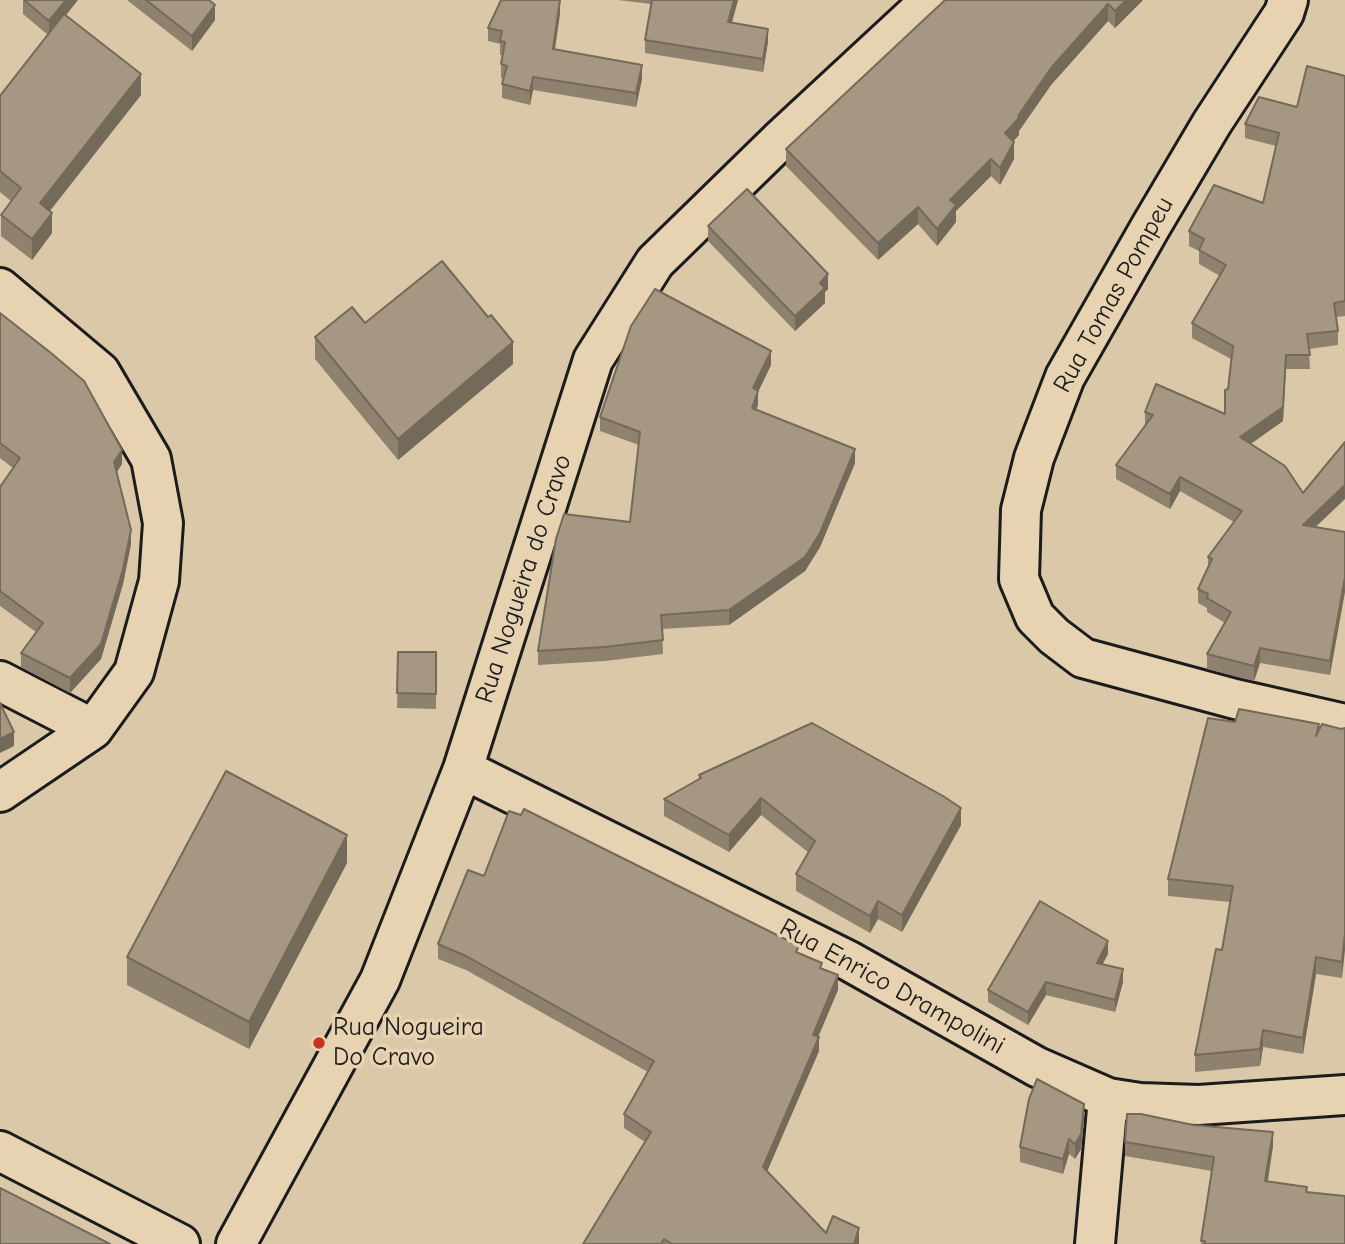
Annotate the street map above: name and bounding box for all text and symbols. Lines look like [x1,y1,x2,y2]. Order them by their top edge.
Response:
street label: Rua Tomas Pompeu [1047,192,1181,398]
street label: Rua Nogueira do Cravo [469,451,579,707]
street label: Rua Enrico Drampolini [774,912,1010,1062]
place label: Rua Nogueira Do Cravo [333,1012,484,1074]
marker: Rua Nogueira Do Cravo [311,1035,327,1051]

